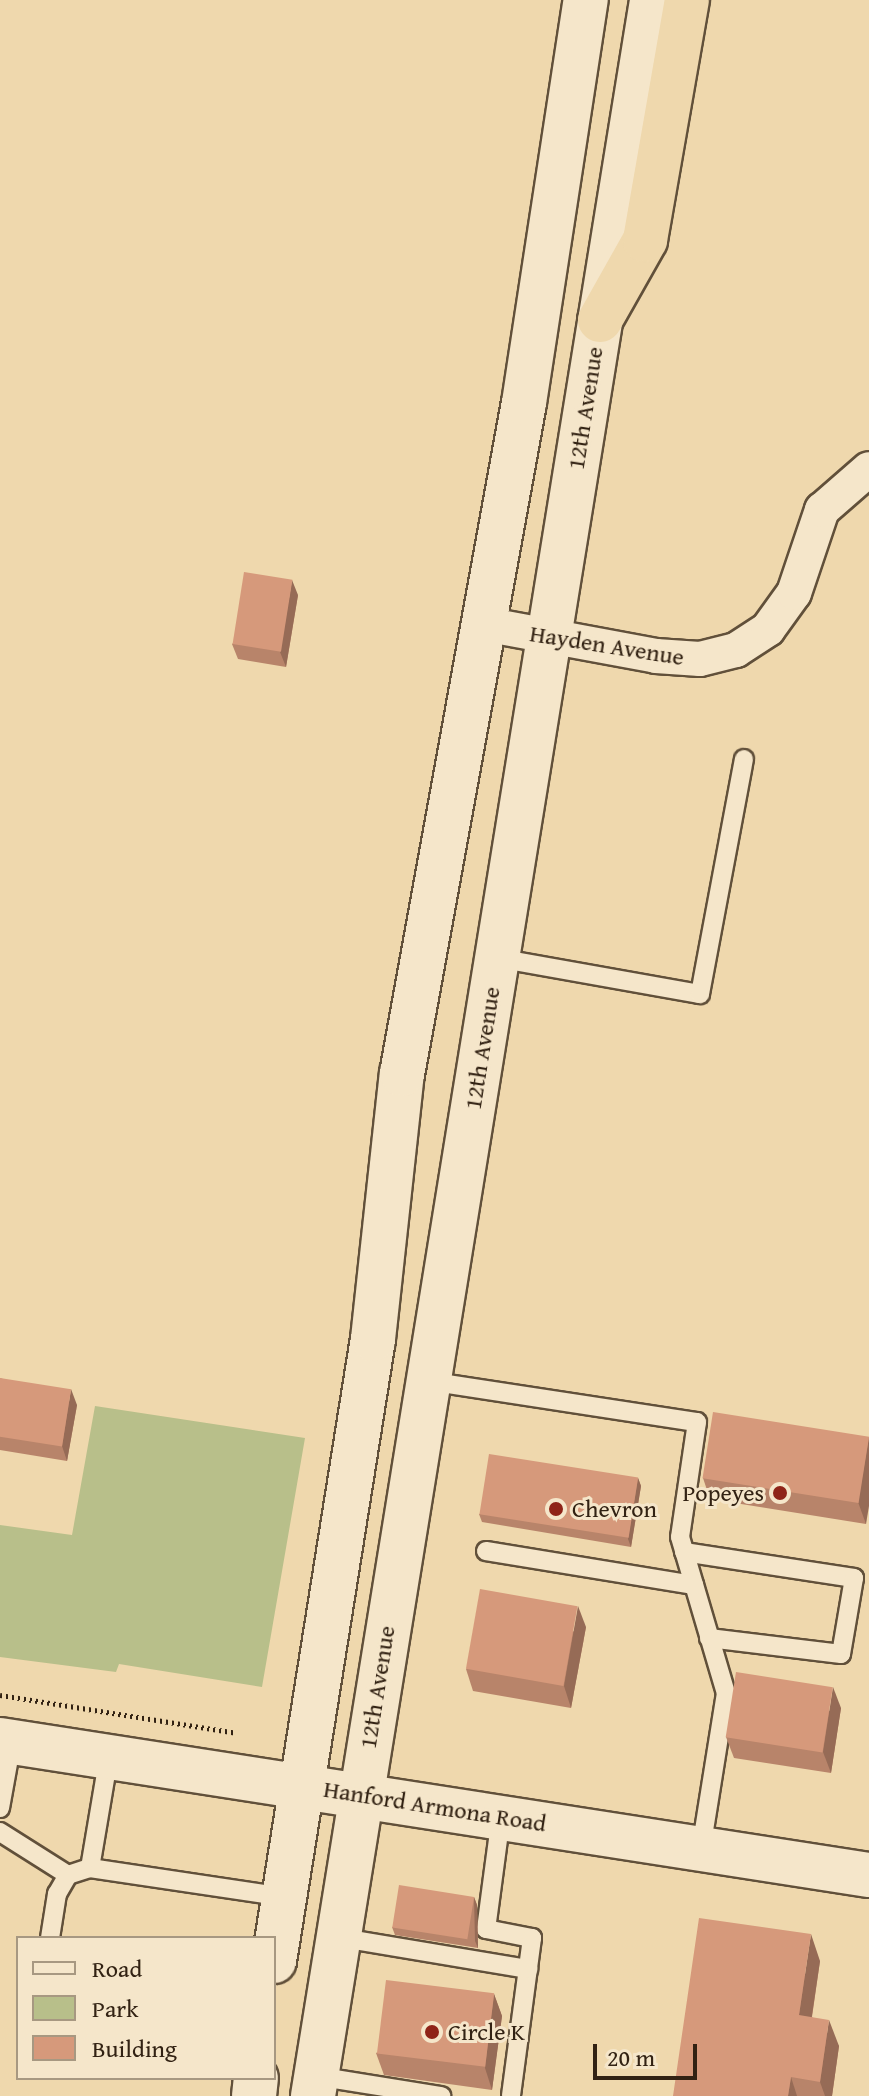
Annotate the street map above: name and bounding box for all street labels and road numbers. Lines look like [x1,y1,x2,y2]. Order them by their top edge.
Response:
street label: 12th Avenue [561,344,609,472]
street label: Hayden Avenue [528,619,686,671]
street label: 12th Avenue [458,984,506,1112]
street label: 12th Avenue [353,1623,401,1751]
street label: Hanford Armona Road [322,1774,548,1838]

